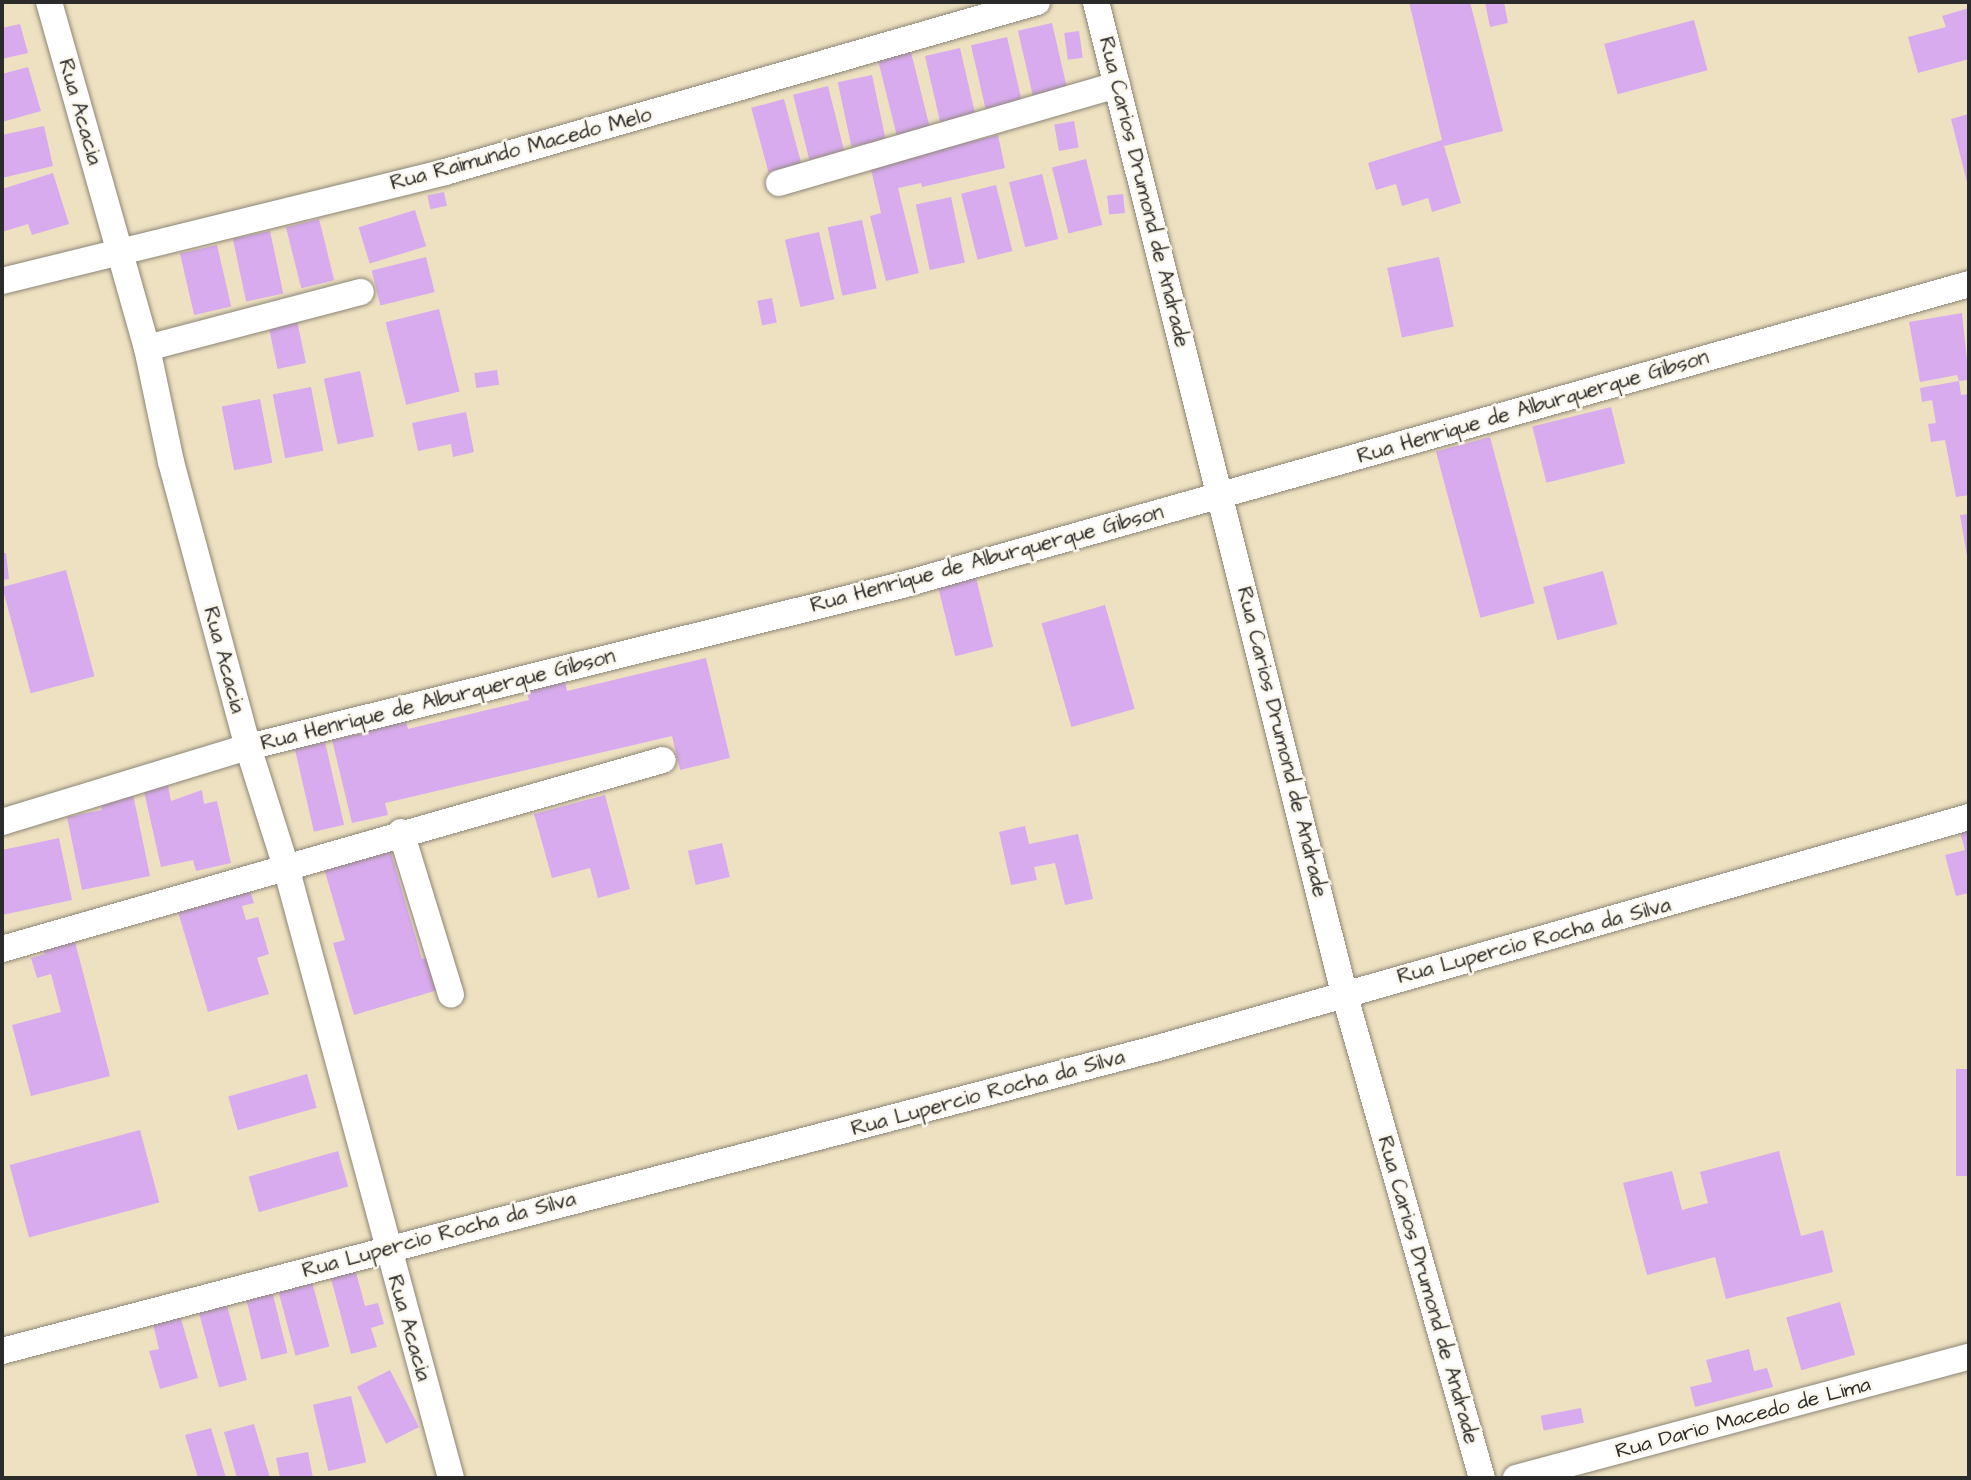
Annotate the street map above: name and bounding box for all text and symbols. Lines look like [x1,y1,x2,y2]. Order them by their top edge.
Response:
street label: Rua Carios Drumond de Andrade [1093,34,1195,350]
street label: Rua Acacia [53,56,107,168]
street label: Rua Raimundo Macedo Melo [388,102,654,196]
street label: Rua Henrique de Alburquerque Gibson [1354,345,1712,469]
street label: Rua Henrique de Alburquerque Gibson [808,500,1166,618]
street label: Rua Carios Drumond de Andrade [1231,584,1333,900]
street label: Rua Acacia [198,604,250,716]
street label: Rua Henrique de Alburquerque Gibson [258,644,618,756]
street label: Rua Lupercio Rocha da Silva [1394,892,1674,990]
street label: Rua Lupercio Rocha da Silva [848,1044,1128,1142]
street label: Rua Carios Drumond de Andrade [1372,1133,1484,1447]
street label: Rua Lupercio Rocha da Silva [299,1186,579,1284]
street label: Rua Acacia [382,1272,436,1384]
street label: Rua Dario Macedo de Lima [1613,1372,1873,1464]

